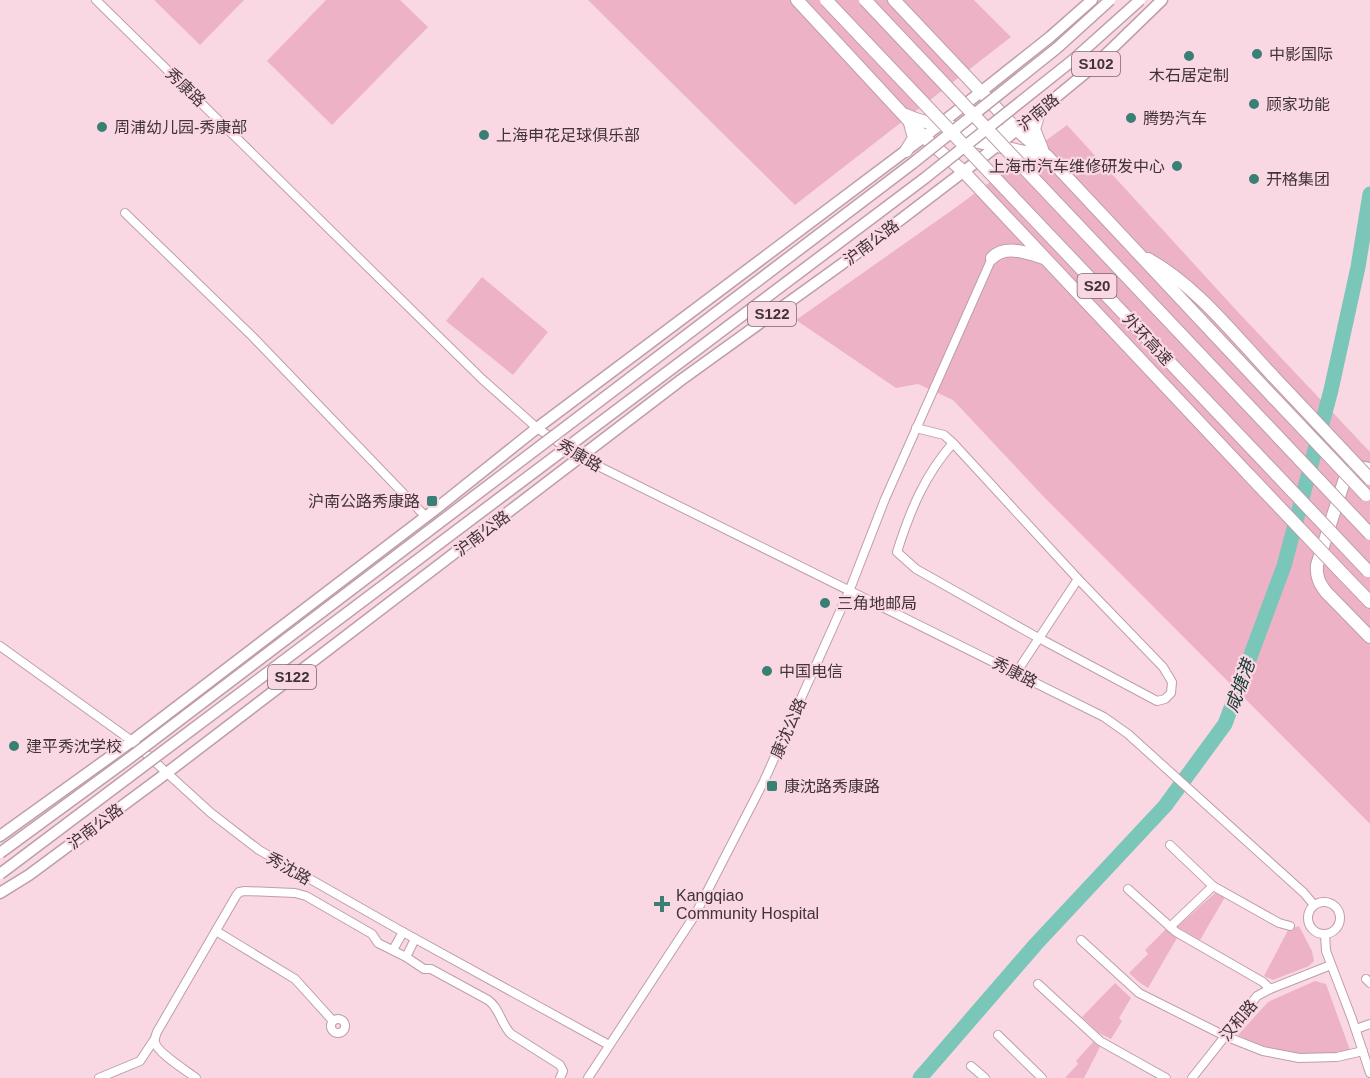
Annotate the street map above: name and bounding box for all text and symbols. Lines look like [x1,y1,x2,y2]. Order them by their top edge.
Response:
place label: 中影国际 [1269,46,1333,63]
marker: 中影国际 [1250,47,1264,61]
marker: 木石居定制 [1182,49,1196,63]
road number: S102 [1072,52,1120,76]
street label: 秀康路 [162,65,209,110]
place label: 木石居定制 [1149,67,1229,84]
street label: 沪南路 [1014,90,1062,134]
place label: 顾家功能 [1266,96,1330,113]
marker: 顾家功能 [1247,97,1261,111]
place label: 腾势汽车 [1143,110,1207,127]
marker: 腾势汽车 [1124,111,1138,125]
place label: 周浦幼儿园-秀康部 [114,119,247,136]
marker: 周浦幼儿园-秀康部 [95,120,109,134]
place label: 上海申花足球俱乐部 [496,127,640,144]
marker: 上海申花足球俱乐部 [477,128,491,142]
place label: 上海市汽车维修研发中心 [989,158,1165,175]
marker: 上海市汽车维修研发中心 [1170,159,1184,173]
place label: 开格集团 [1266,171,1330,188]
marker: 开格集团 [1247,172,1261,186]
street label: 沪南公路 [841,216,902,268]
road number: S20 [1078,274,1116,298]
road number: S122 [748,302,796,326]
street label: 外环高速 [1120,310,1176,369]
street label: 秀康路 [555,436,605,475]
place label: 沪南公路秀康路 [308,493,420,510]
marker: 沪南公路秀康路 [425,494,439,508]
street label: 沪南公路 [452,507,513,559]
place label: 三角地邮局 [837,594,917,612]
marker: 三角地邮局 [818,596,832,610]
street label: 秀康路 [990,654,1040,691]
water label: 咸塘港 [1221,654,1260,715]
place label: 中国电信 [779,663,843,680]
marker: 中国电信 [760,664,774,678]
road number: S122 [268,665,316,689]
street label: 康沈公路 [768,696,809,761]
place label: 建平秀沈学校 [26,738,122,755]
marker: 建平秀沈学校 [7,739,21,753]
place label: 康沈路秀康路 [784,778,880,795]
marker: 康沈路秀康路 [765,779,779,793]
street label: 沪南公路 [65,800,126,852]
street label: 秀沈路 [264,849,314,888]
place label: Kangqiao Community Hospital [676,887,819,922]
marker: Kangqiao Community Hospital [653,895,671,913]
street label: 汉和路 [1216,996,1260,1044]

